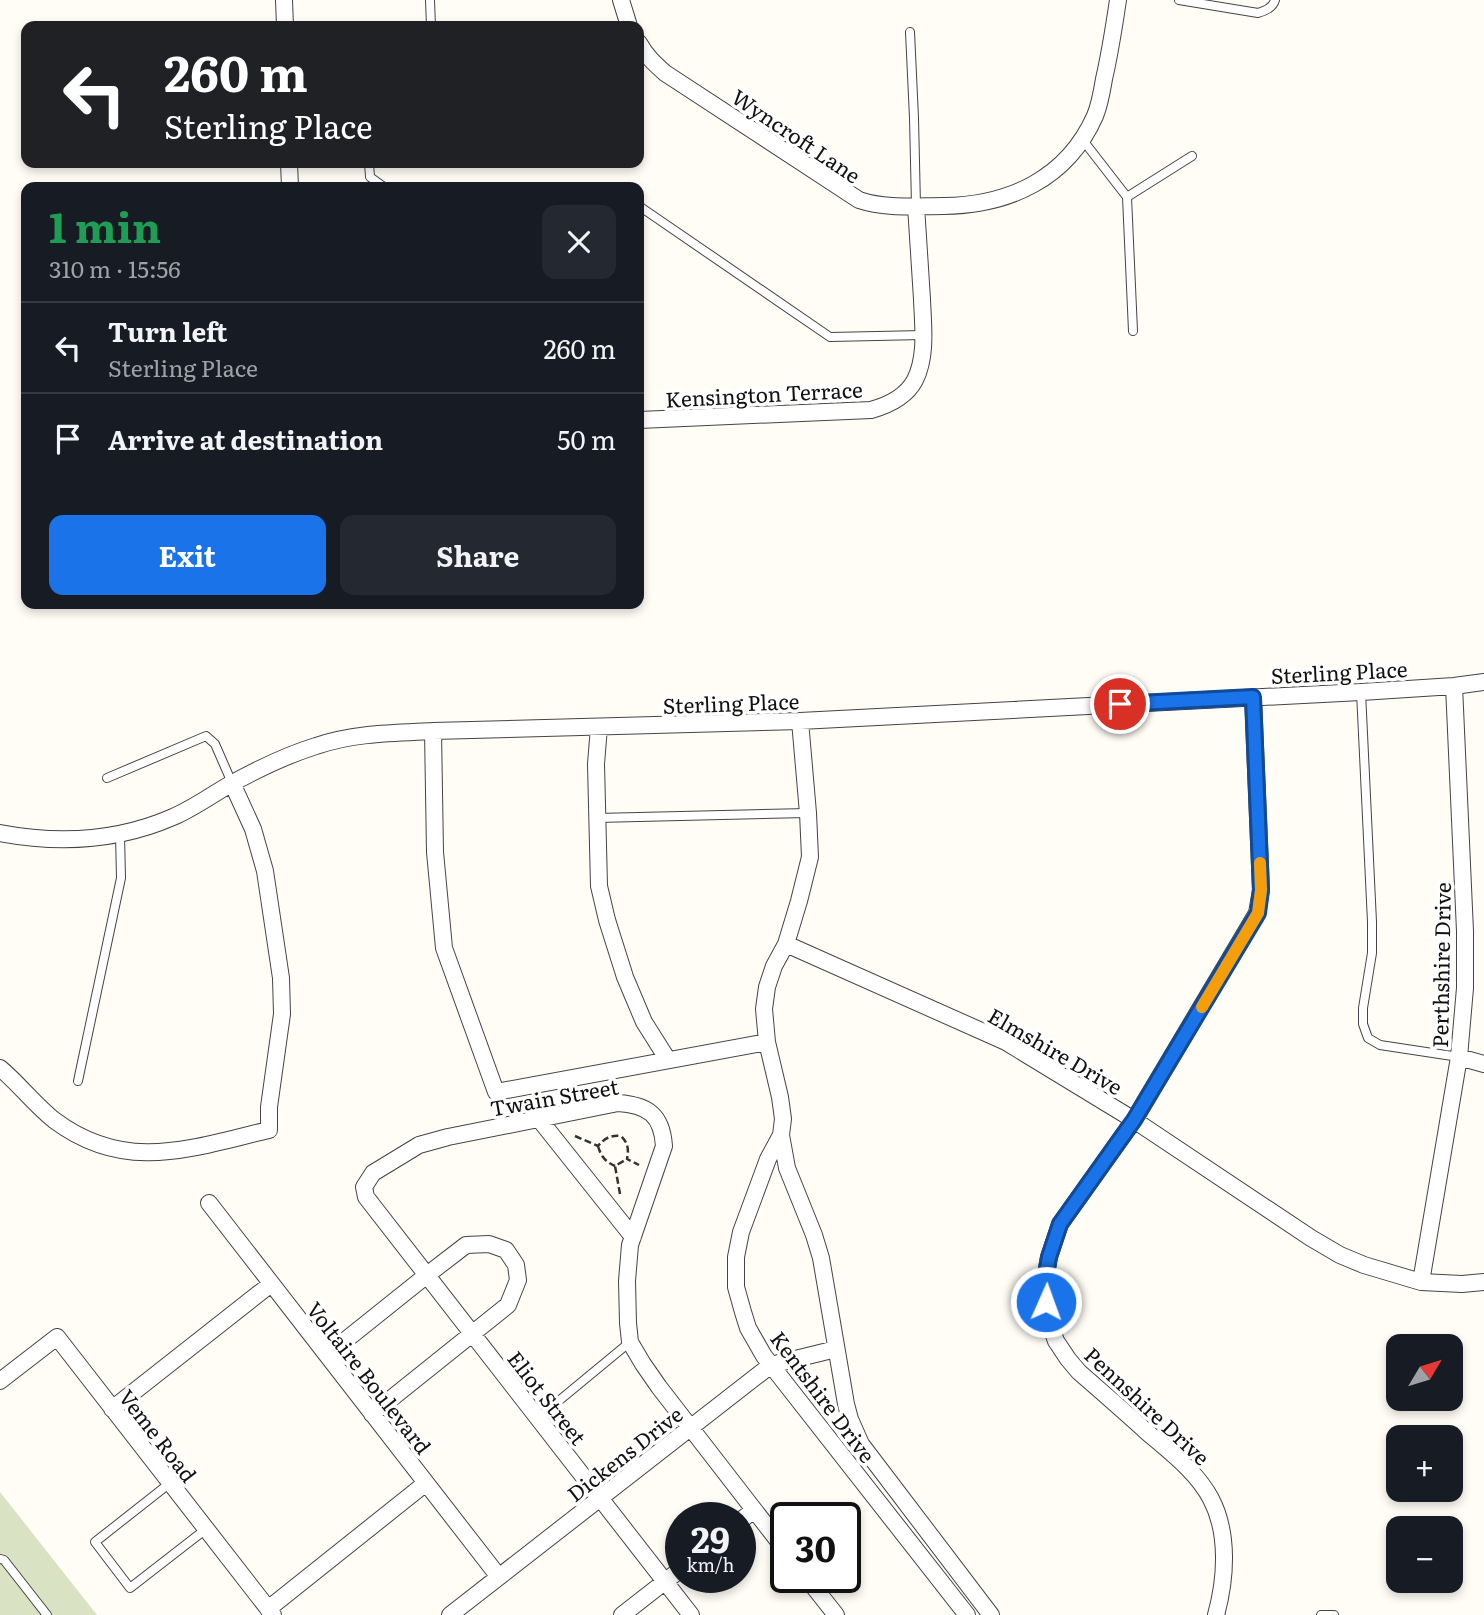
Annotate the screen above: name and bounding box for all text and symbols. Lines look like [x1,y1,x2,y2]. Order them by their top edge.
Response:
text: 260 m [164,34,308,107]
icon: left [49,49,140,140]
street label: Wyncroft Lane [726,80,868,190]
text: Sterling Place [164,101,373,149]
text: 1 min [49,194,161,256]
button: close [542,205,616,279]
text: 310 m · 15:56 [49,251,181,285]
text: Turn left [108,311,227,350]
text: 260 m [543,328,616,367]
icon: left [49,329,87,367]
text: Sterling Place [108,350,258,384]
street label: Kensington Terrace [665,372,864,414]
text: Arrive at destination [108,419,383,458]
text: 50 m [557,419,616,458]
icon: arrive [49,420,87,458]
button: Exit [49,515,326,595]
button: Share [340,515,616,595]
street label: Sterling Place [1270,652,1408,690]
pin [1090,674,1150,734]
street label: Sterling Place [662,684,800,720]
icon: arrive [1101,685,1139,723]
street label: Perthshire Drive [1423,882,1457,1048]
street label: Elmshire Drive [983,999,1129,1101]
street label: Twain Street [487,1069,621,1123]
position arrow [1009,1265,1083,1339]
street label: Voltaire Boulevard [300,1294,440,1460]
street label: Kentshire Drive [764,1324,884,1468]
north arrow [1386,1334,1463,1410]
map controls [1386,1334,1463,1593]
street label: Pennshire Drive [1079,1339,1218,1471]
street label: Eliot Street [501,1343,595,1451]
street label: Veme Road [113,1382,205,1488]
street label: Dickens Drive [560,1398,688,1508]
button: + [1386,1425,1463,1502]
speed limit sign: 30 [770,1502,861,1593]
text: 29 [691,1512,730,1564]
button: − [1386,1516,1463,1593]
text: km/h [687,1551,734,1578]

